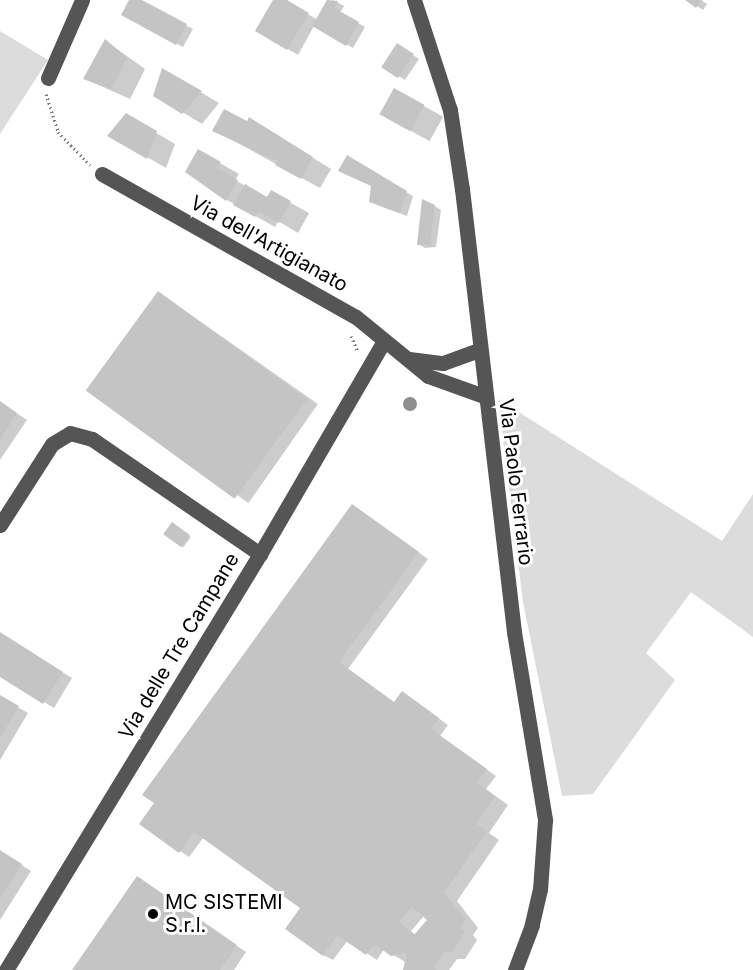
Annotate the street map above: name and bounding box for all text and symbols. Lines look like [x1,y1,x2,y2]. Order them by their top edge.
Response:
street label: Via dell'Artigianato [186,191,352,297]
street label: Via Paolo Ferrario [494,397,538,567]
street label: Via delle Tre Campane [114,548,244,744]
place label: MC SISTEMI S.r.l. [165,891,283,938]
marker: MC SISTEMI S.r.l. [146,907,160,921]

